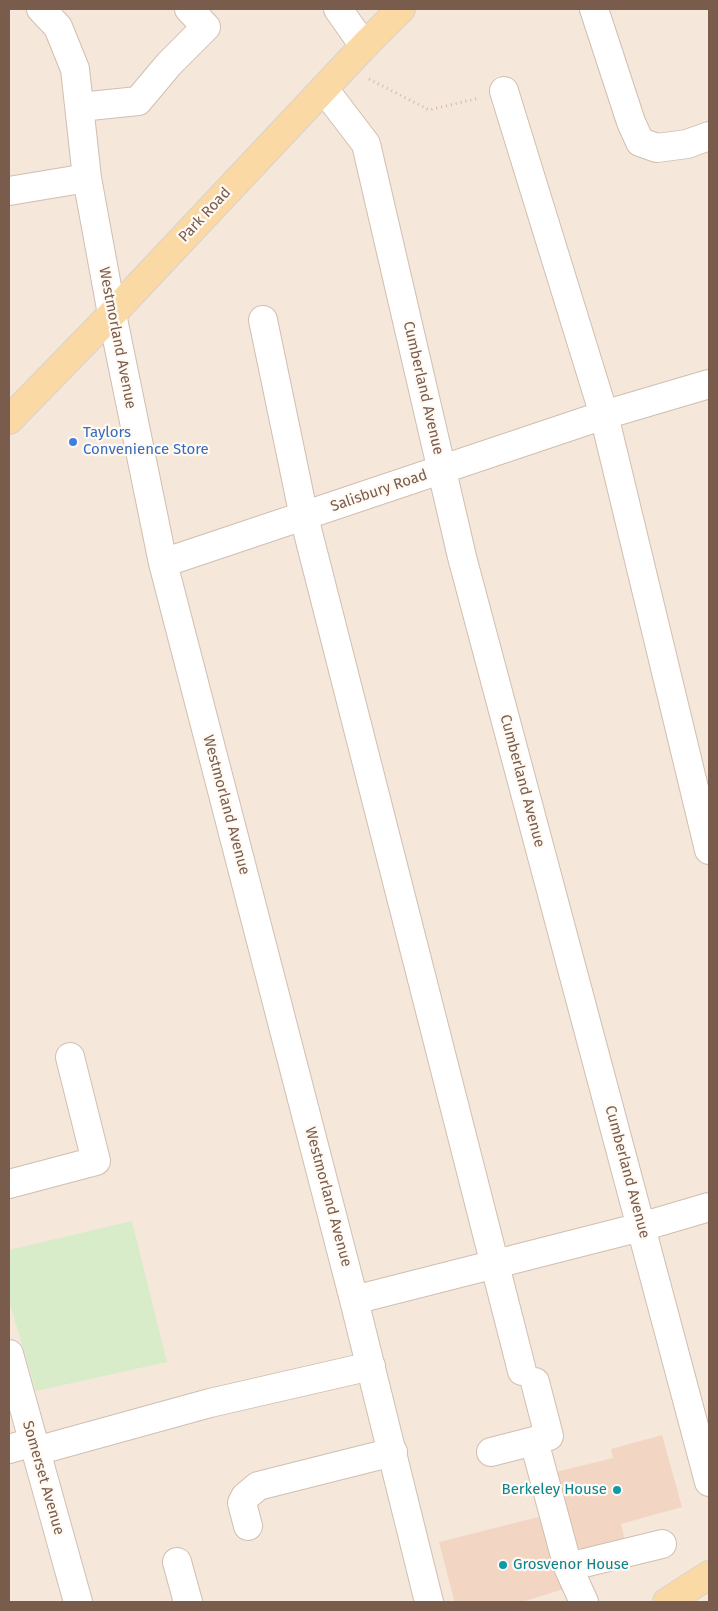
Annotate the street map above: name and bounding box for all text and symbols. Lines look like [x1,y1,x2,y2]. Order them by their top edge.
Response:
street label: Park Road [175,184,235,246]
street label: Westmorland Avenue [94,265,140,411]
street label: Cumberland Avenue [399,319,447,457]
place label: Taylors Convenience Store [83,424,209,459]
marker: Taylors Convenience Store [67,436,79,448]
street label: Salisbury Road [328,466,430,516]
street label: Cumberland Avenue [496,713,548,849]
street label: Westmorland Avenue [199,733,253,877]
street label: Cumberland Avenue [601,1104,653,1240]
street label: Westmorland Avenue [301,1125,355,1269]
street label: Somerset Avenue [18,1419,68,1537]
place label: Berkeley House [502,1481,607,1499]
marker: Berkeley House [611,1484,623,1496]
place label: Grosvenor House [513,1556,629,1574]
marker: Grosvenor House [497,1559,509,1571]

